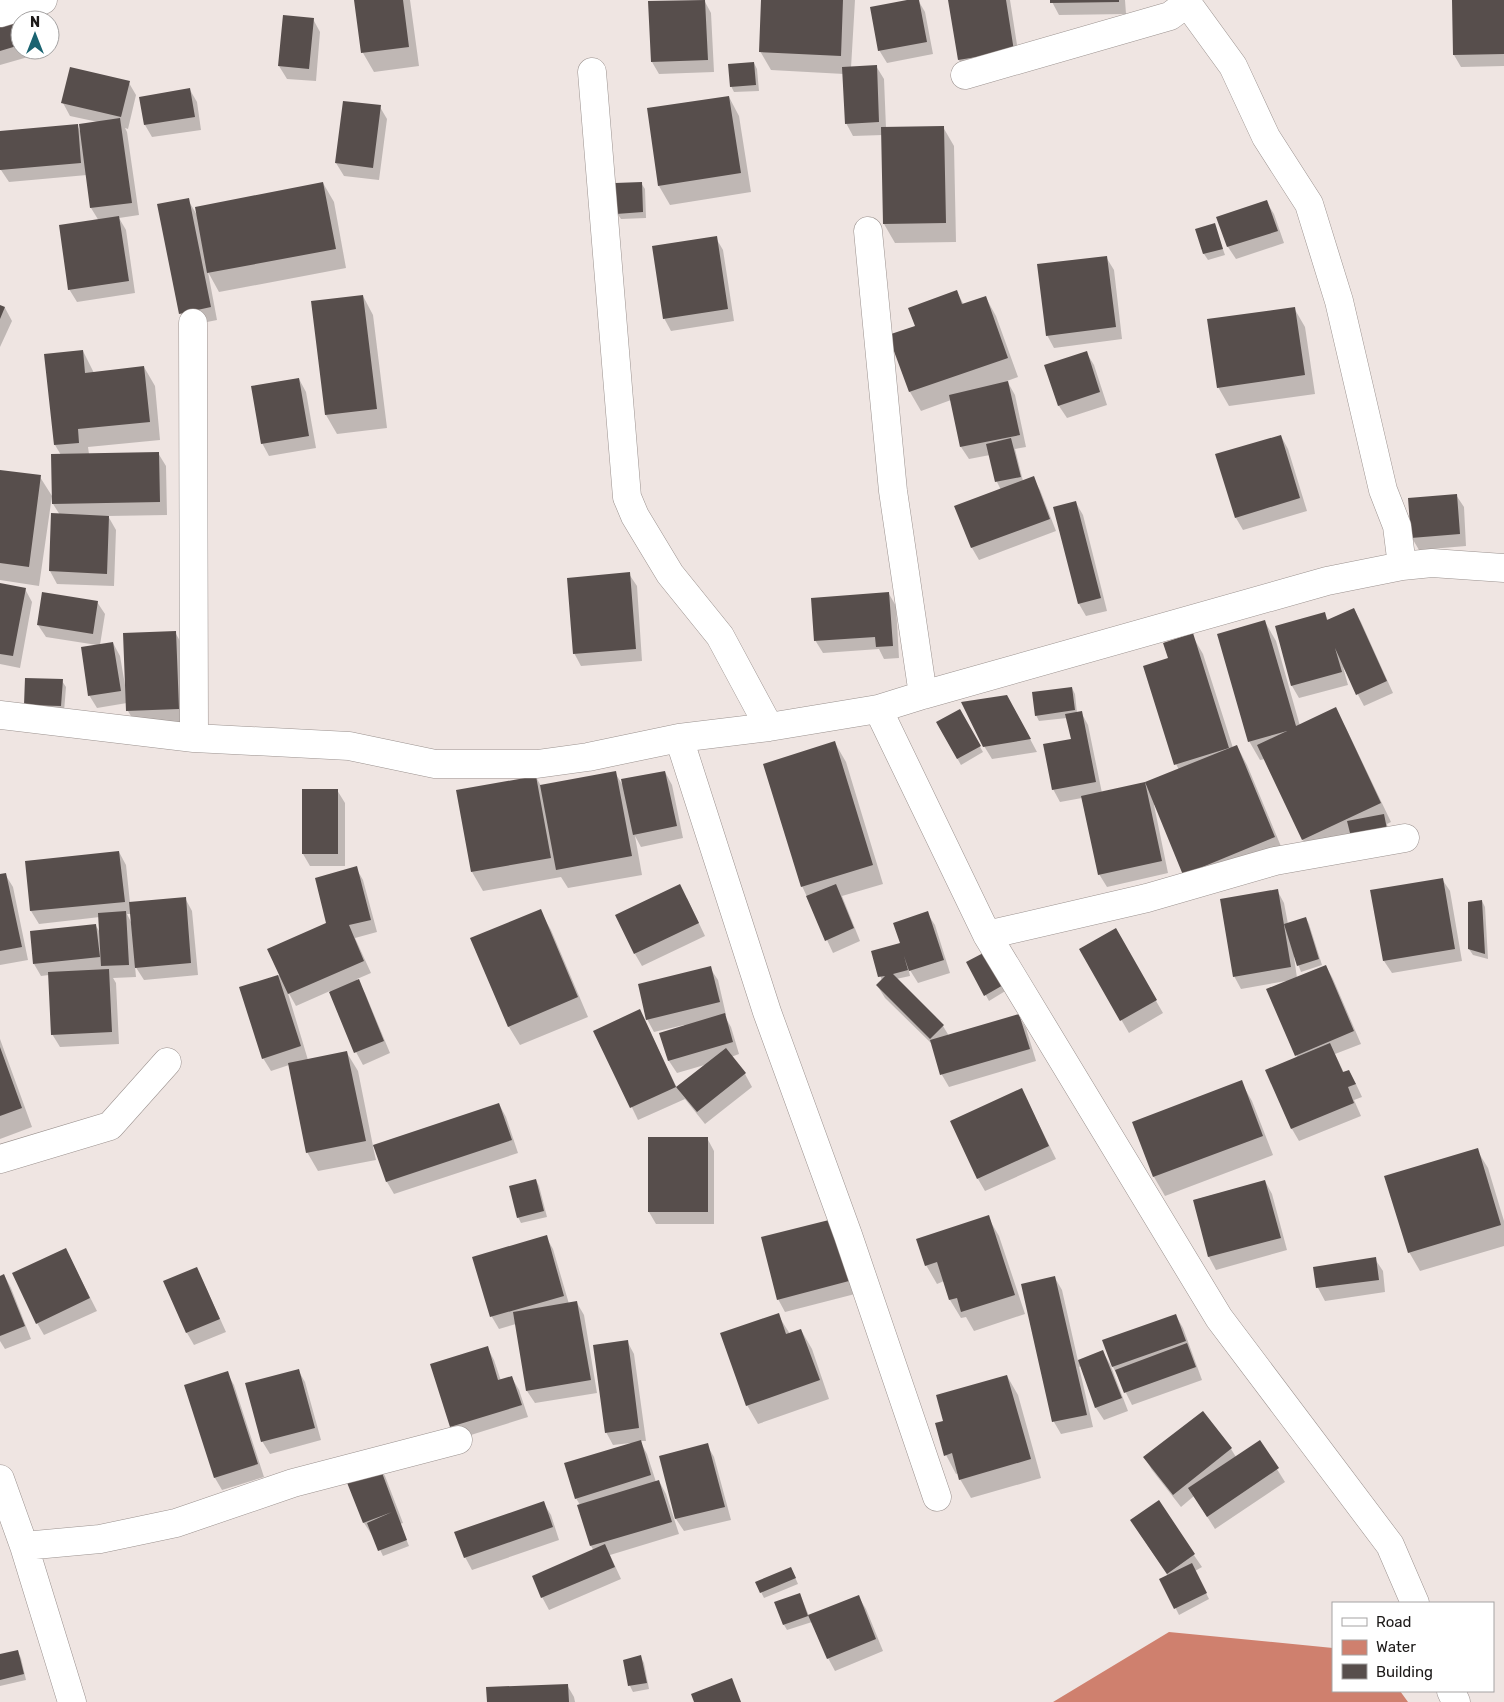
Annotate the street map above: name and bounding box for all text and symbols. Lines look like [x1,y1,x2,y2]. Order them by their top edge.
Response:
north arrow [10,10,60,60]
text: N [30,14,40,31]
legend [1332,1602,1494,1692]
text: Road [1376,1613,1412,1631]
text: Water [1376,1638,1416,1656]
text: Building [1376,1663,1433,1681]

